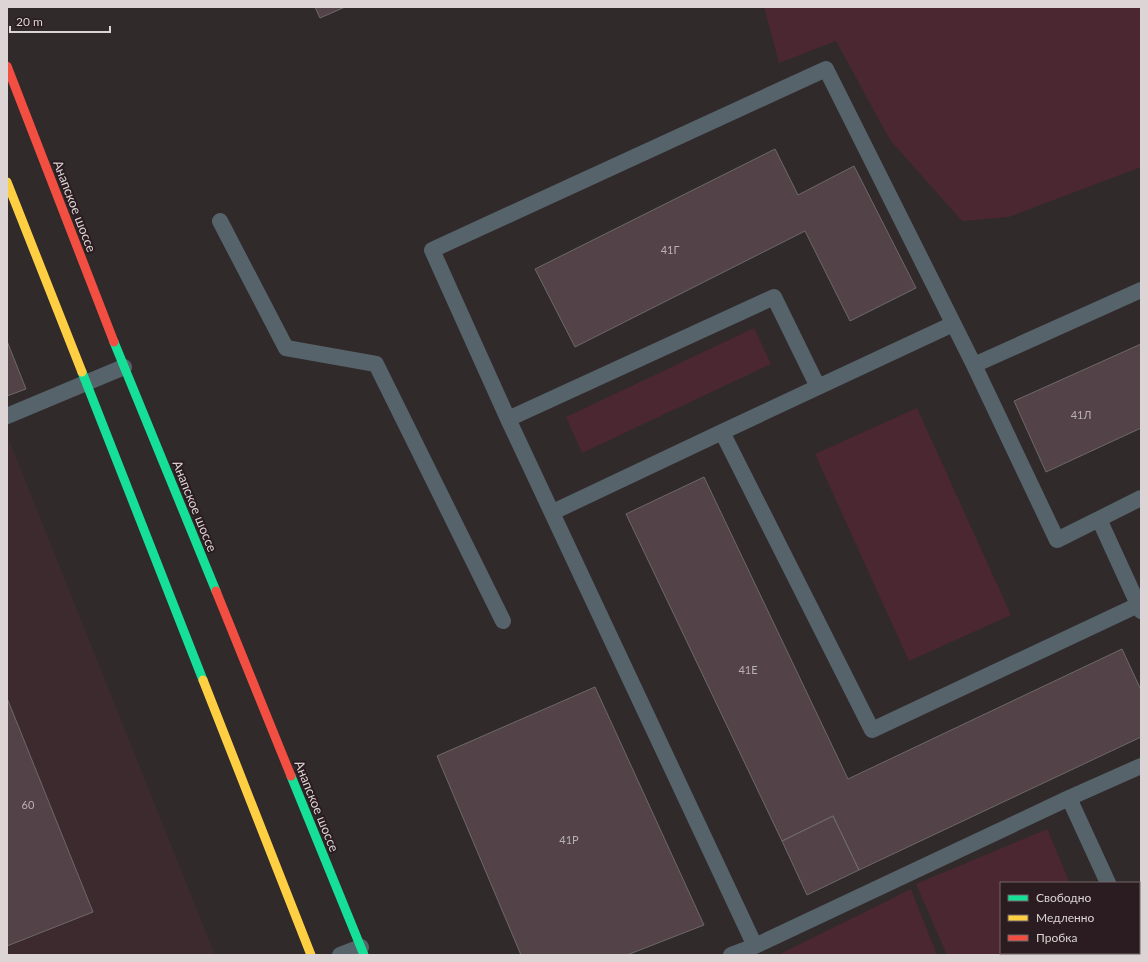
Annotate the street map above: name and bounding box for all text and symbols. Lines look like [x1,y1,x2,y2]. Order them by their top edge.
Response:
scale bar [10,8,110,34]
text: 20 m [16,14,43,29]
street label: Анапское шоссе [50,158,100,254]
house number: 41Г [661,243,679,256]
house number: 41Л [1071,408,1091,421]
street label: Анапское шоссе [169,458,221,554]
house number: 41Е [738,663,758,676]
street label: Анапское шоссе [291,758,343,854]
house number: 60 [22,798,35,811]
house number: 41Р [559,833,579,846]
legend [1000,882,1140,954]
text: Свободно [1036,890,1092,905]
text: Медленно [1036,910,1095,925]
text: Пробка [1036,930,1077,945]

